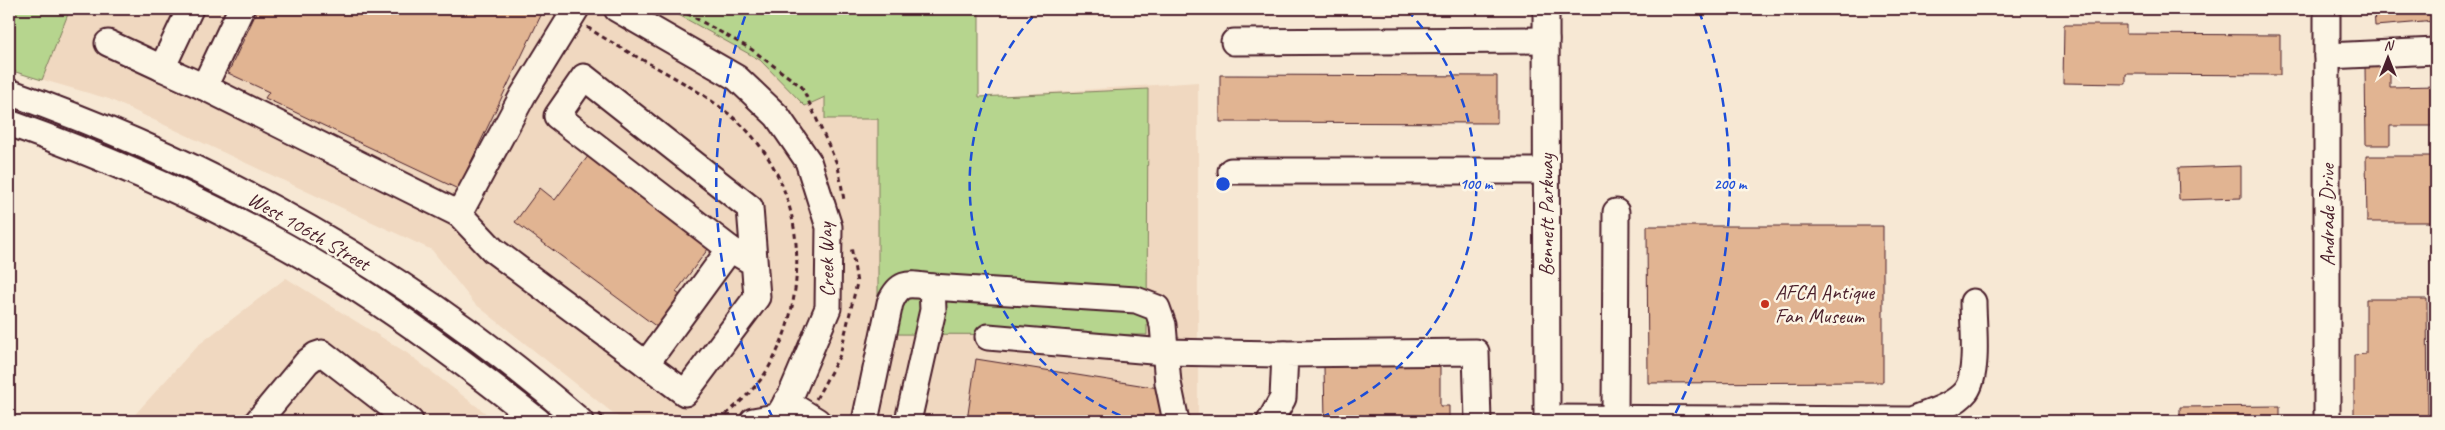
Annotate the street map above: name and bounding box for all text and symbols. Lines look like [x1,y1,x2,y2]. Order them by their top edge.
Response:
north arrow [2362,32,2412,82]
text: N [2384,37,2395,54]
street label: Bennett Parkway [1533,152,1559,276]
street label: Andrade Drive [2314,162,2340,266]
centre of rings [1214,175,1232,193]
text: 100 m [1460,175,1494,194]
text: 200 m [1714,175,1748,194]
street label: West 106th Street [243,186,376,277]
street label: Creek Way [812,220,840,298]
place label: AFCA Antique Fan Museum [1775,279,1875,329]
marker: AFCA Antique Fan Museum [1759,298,1771,310]

